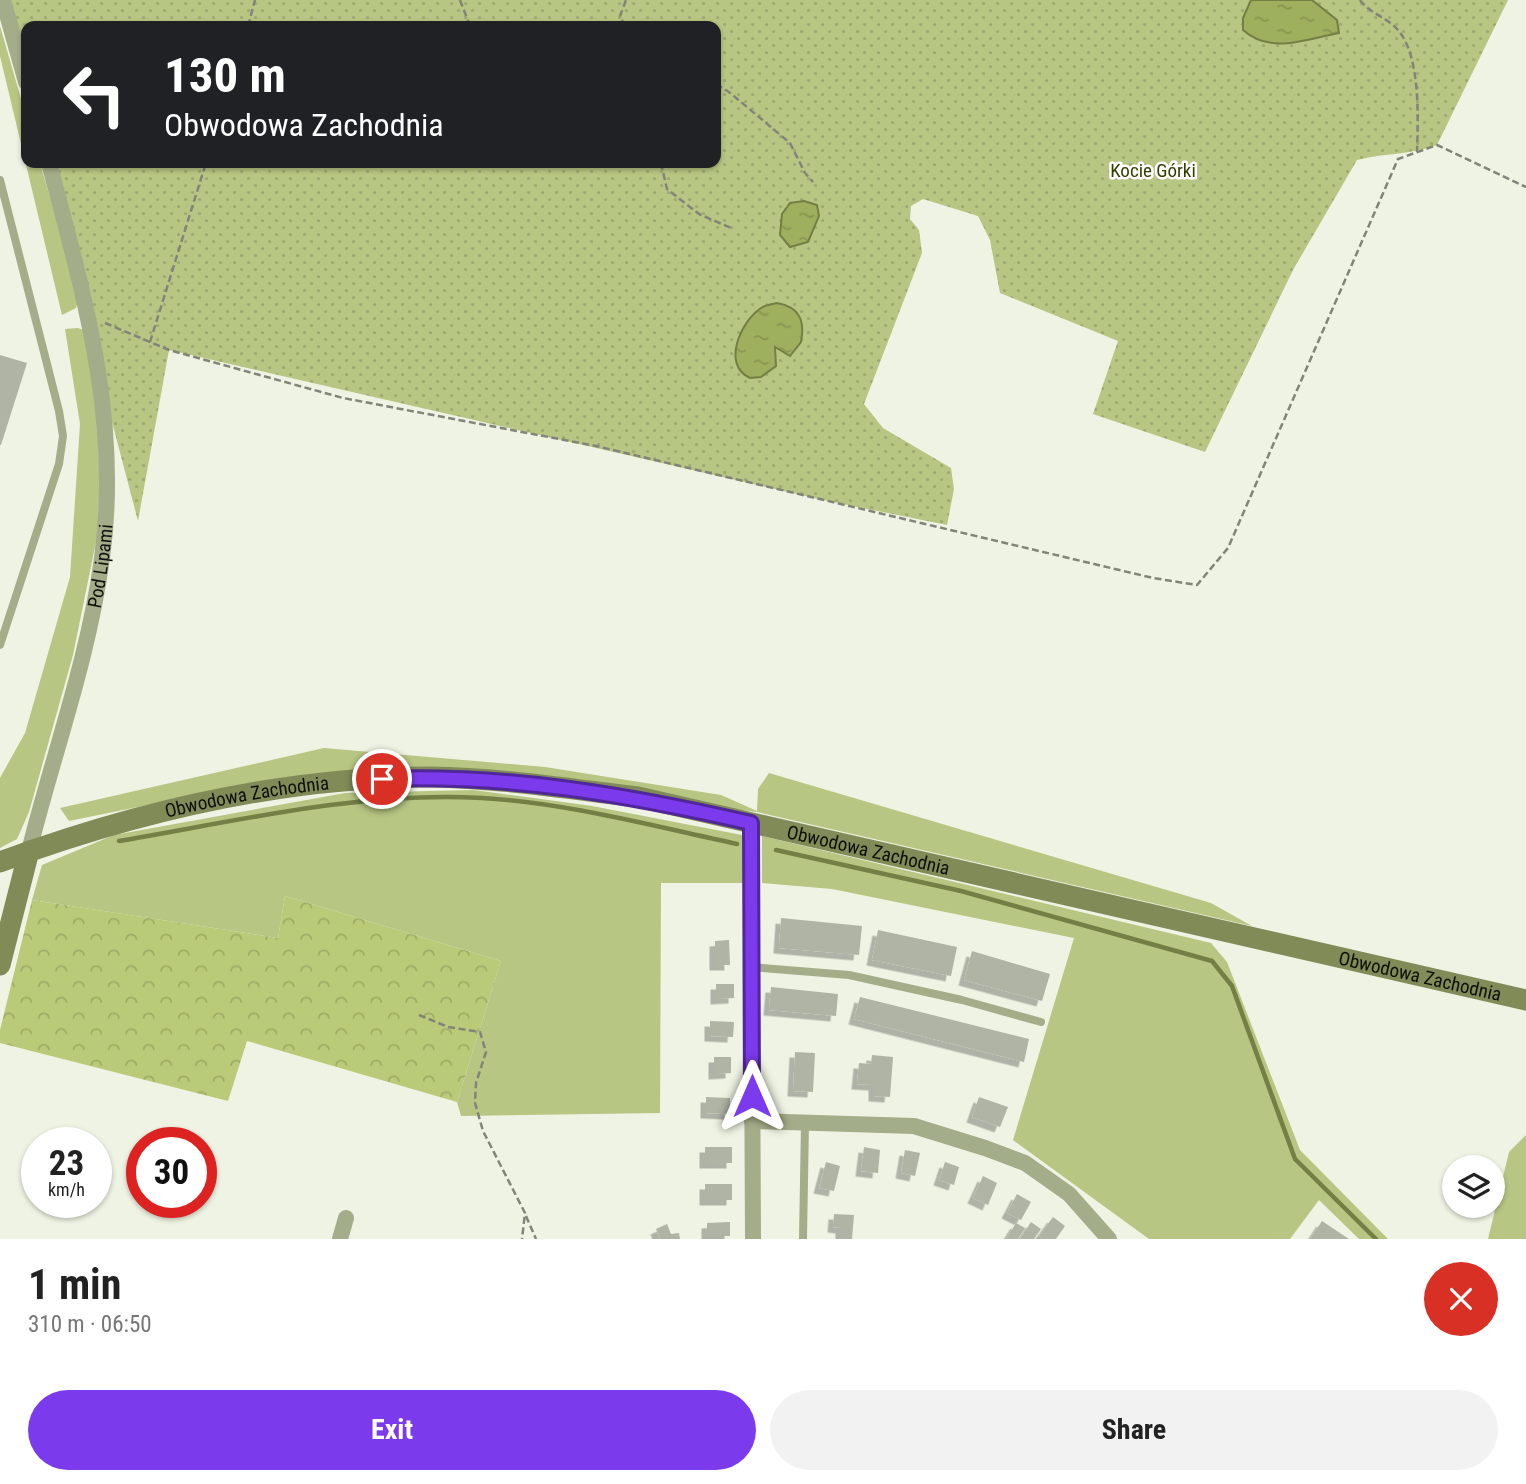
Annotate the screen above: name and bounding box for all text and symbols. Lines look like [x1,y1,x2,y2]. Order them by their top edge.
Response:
text: 130 m [164,47,286,104]
icon: left [49,49,140,140]
text: Obwodowa Zachodnia [164,106,444,144]
park label: Kocie Górki [1110,159,1196,182]
street label: Pod Lipami [83,523,118,610]
pin [352,749,412,809]
icon: arrive [363,760,401,798]
street label: Obwodowa Zachodnia [163,771,330,823]
street label: Obwodowa Zachodnia [785,820,952,880]
street label: Obwodowa Zachodnia [1336,947,1504,1006]
position arrow [715,1059,789,1133]
speed limit sign: 30 [126,1127,217,1218]
text: 23 [49,1143,84,1184]
map controls [1442,1155,1505,1218]
button: layers [1442,1155,1505,1218]
text: km/h [48,1179,85,1200]
text: 1 min [28,1260,121,1309]
button: close [1424,1262,1498,1336]
text: 310 m · 06:50 [28,1311,152,1338]
button: Exit [28,1390,756,1470]
button: Share [770,1390,1498,1470]

